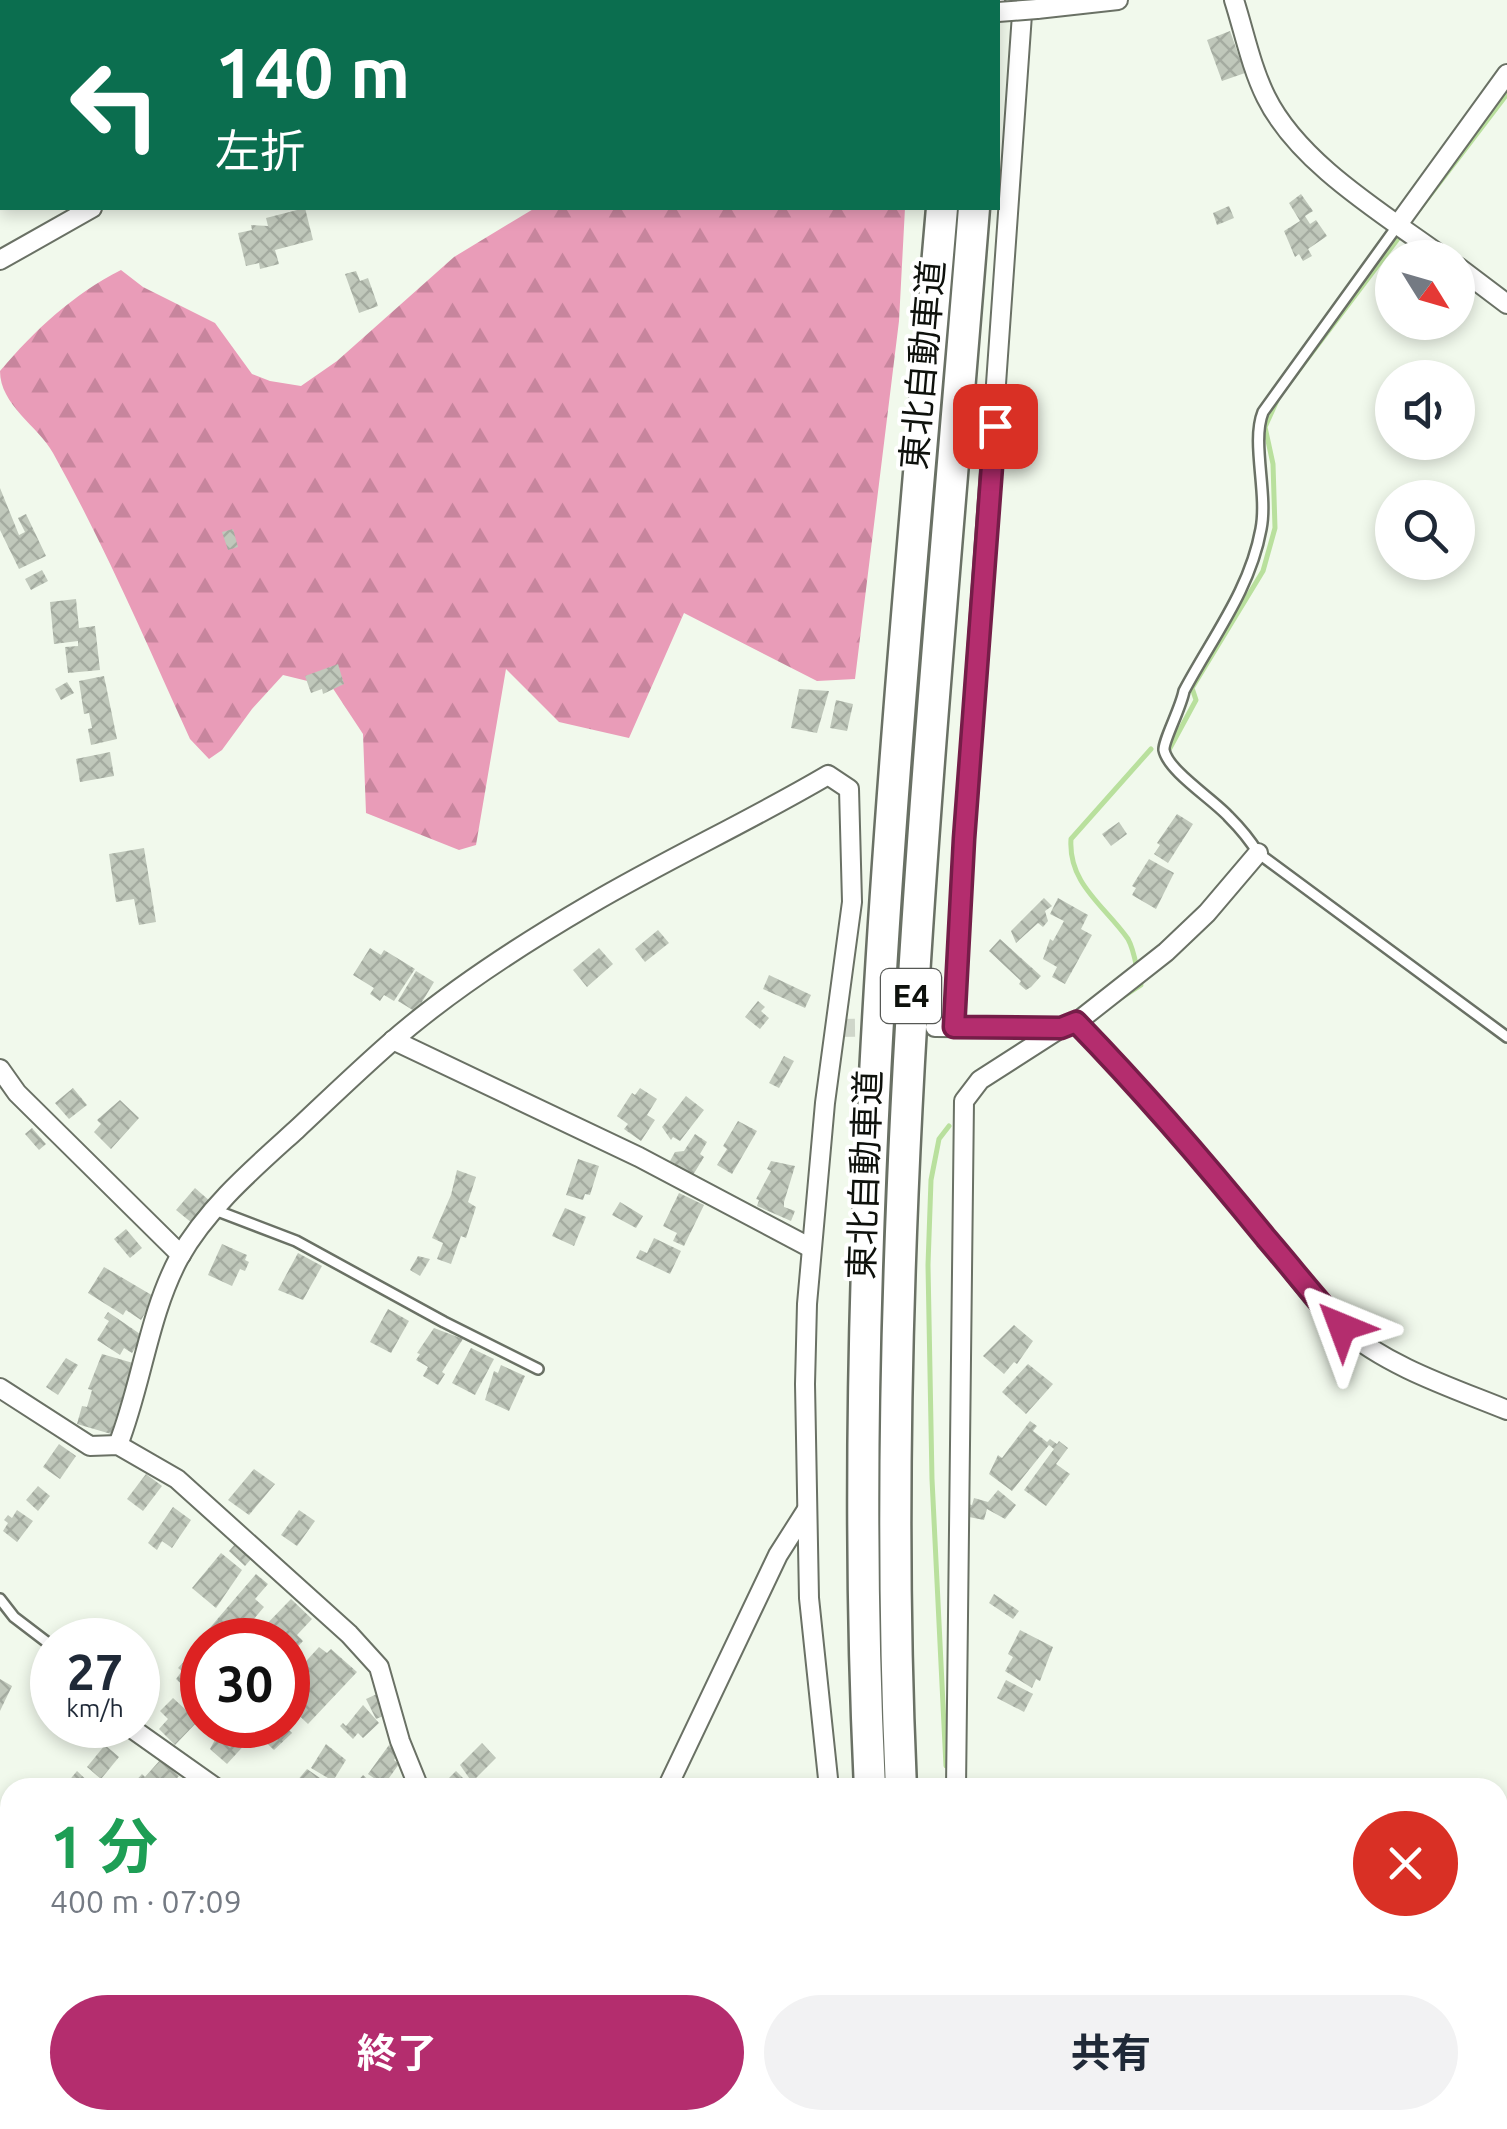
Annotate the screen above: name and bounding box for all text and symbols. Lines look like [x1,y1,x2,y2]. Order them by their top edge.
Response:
text: 140 m [215,33,410,111]
icon: left [50,40,180,170]
text: 左折 [215,125,305,176]
north arrow [1375,240,1475,340]
map controls [1375,240,1475,580]
street label: 東北自動車道 [893,259,951,471]
button: sound [1375,360,1475,460]
pin [953,384,1038,469]
icon: arrive [968,399,1023,454]
button: search [1375,480,1475,580]
road number: E4 [881,969,941,1023]
street label: 東北自動車道 [840,1069,888,1281]
position arrow [1290,1275,1394,1379]
speed limit sign: 30 [180,1618,310,1748]
text: 27 [67,1643,123,1699]
text: km/h [66,1694,124,1722]
button: close [1353,1811,1458,1916]
text: 1 分 [50,1812,158,1879]
text: 400 m · 07:09 [50,1883,242,1919]
button: 終了 [50,1995,744,2110]
button: 共有 [764,1995,1458,2110]

